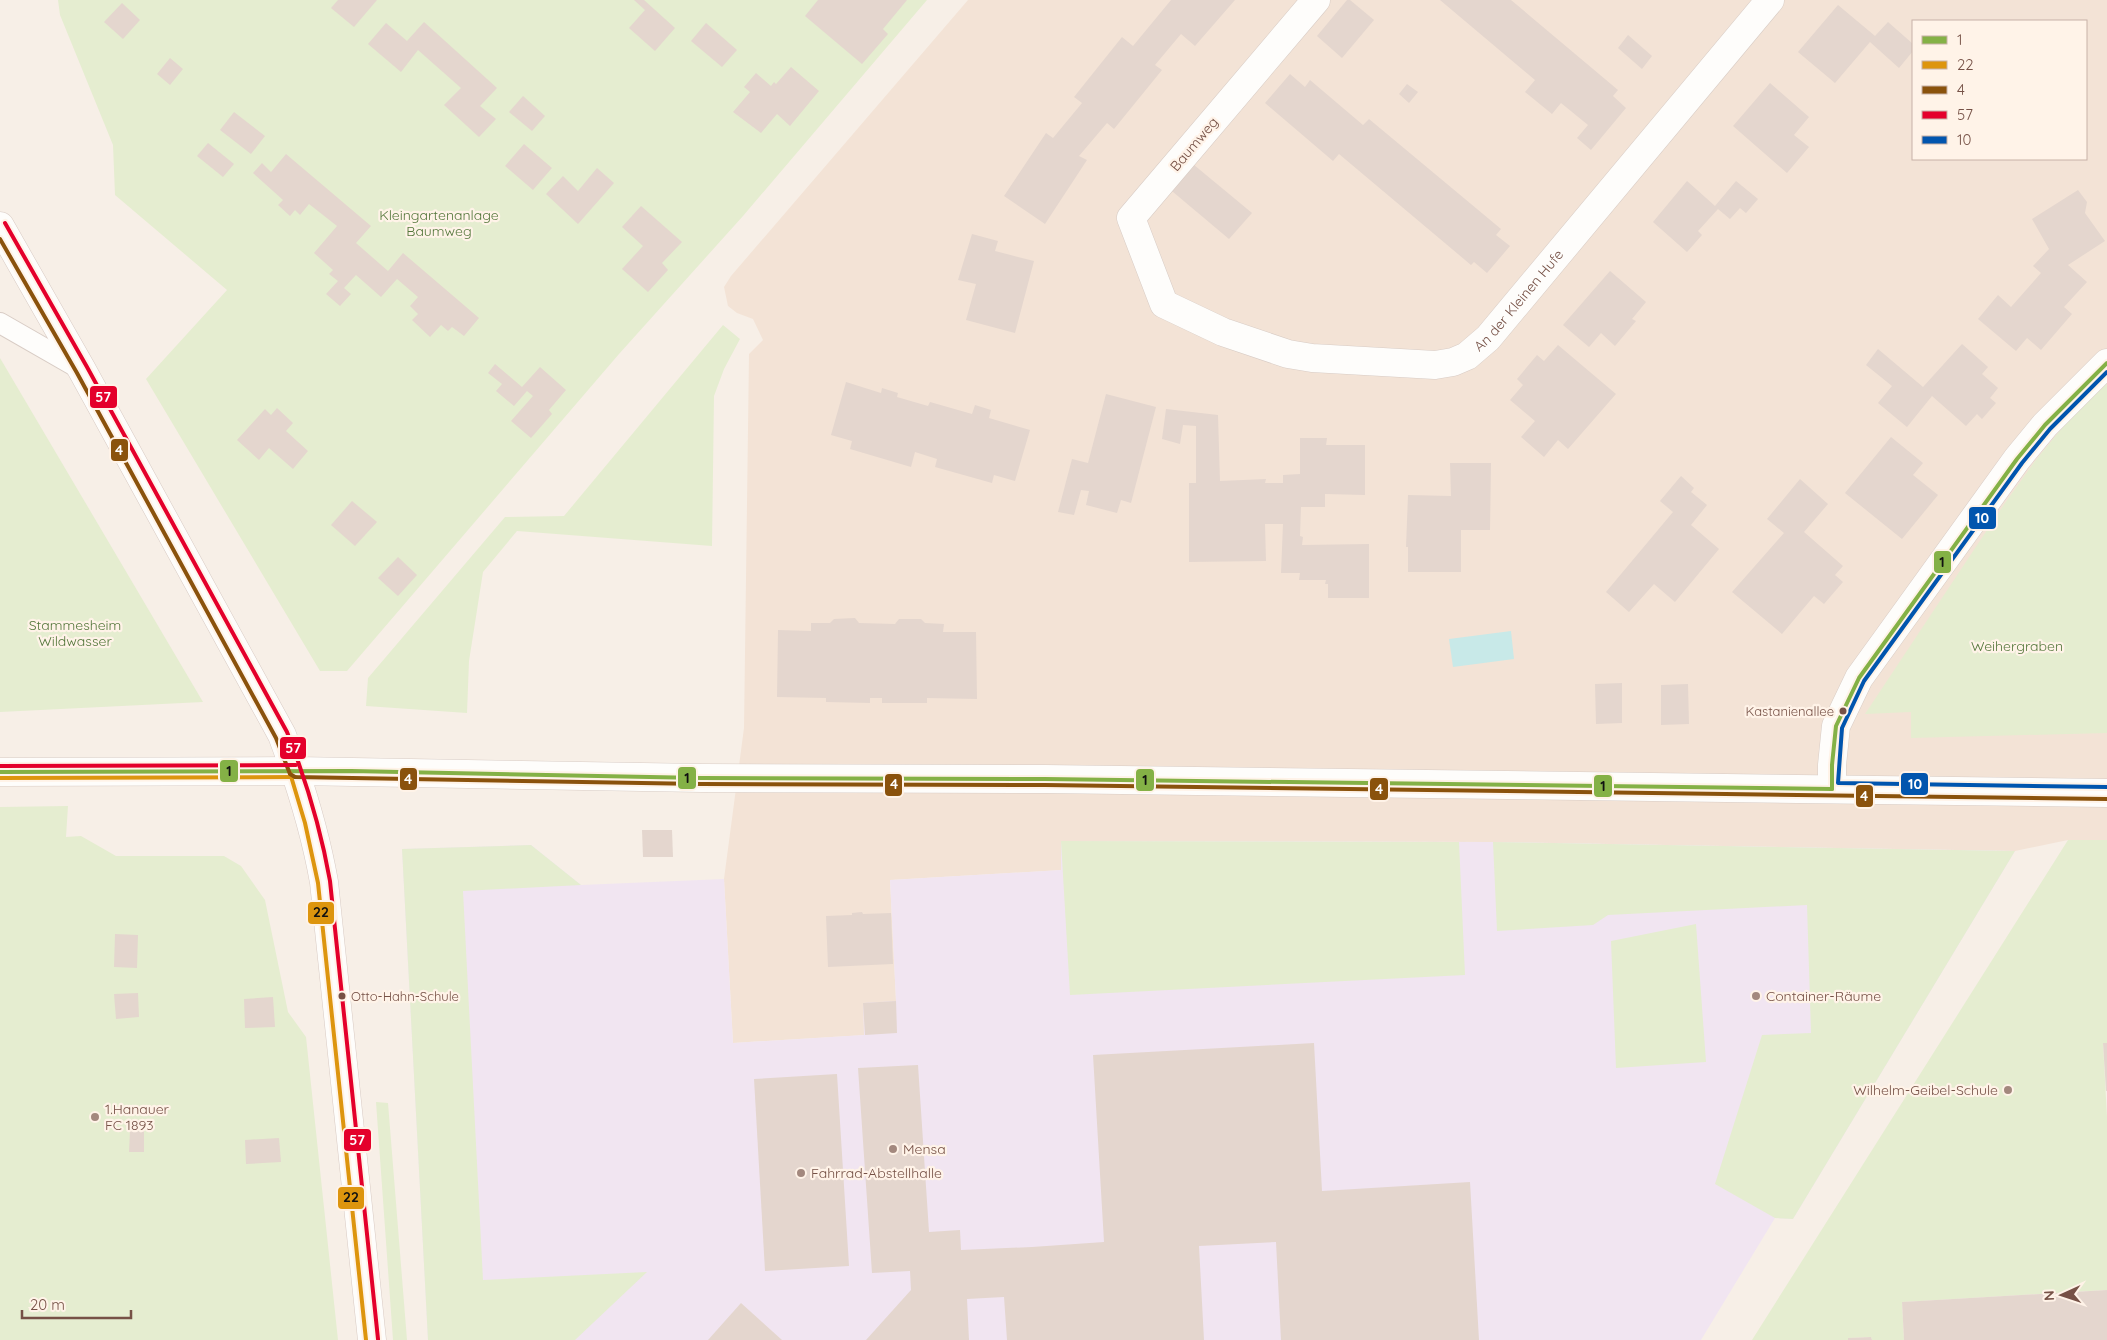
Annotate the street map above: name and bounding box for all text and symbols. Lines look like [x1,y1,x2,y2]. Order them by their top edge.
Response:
legend [1912,20,2087,160]
text: 1 [1957,30,1963,49]
text: 22 [1957,55,1974,74]
text: 4 [1957,80,1965,99]
text: 57 [1957,105,1973,124]
street label: Baumweg [1166,113,1222,175]
text: 10 [1957,130,1972,149]
park label: Kleingartenanlage Baumweg [379,206,499,240]
street label: An der Kleinen Hufe [1470,246,1567,355]
line badge: 57 [89,385,118,409]
text: 57 [95,388,111,406]
line badge: 4 [110,438,129,462]
text: 4 [115,441,123,459]
line badge: 10 [1968,506,1997,530]
text: 10 [1975,509,1989,527]
line badge: 1 [1933,550,1952,574]
text: 1 [1939,553,1945,571]
park label: Stammesheim Wildwasser [29,616,121,650]
park label: Weihergraben [1971,637,2063,655]
place label: Kastanienallee [1745,703,1834,719]
marker: Kastanienallee [1838,706,1848,716]
line badge: 57 [279,736,307,760]
text: 57 [285,739,301,757]
line badge: 1 [219,759,239,783]
text: 1 [226,762,232,780]
line badge: 1 [677,766,697,790]
line badge: 4 [399,767,418,791]
line badge: 1 [1135,768,1155,792]
text: 1 [684,769,690,787]
text: 4 [404,770,412,788]
text: 1 [1142,771,1148,789]
line badge: 10 [1900,772,1929,796]
line badge: 4 [884,773,903,797]
line badge: 1 [1593,774,1613,798]
text: 4 [890,775,898,793]
text: 10 [1908,775,1922,793]
line badge: 4 [1369,777,1389,801]
text: 1 [1600,777,1606,795]
text: 4 [1375,780,1383,798]
line badge: 4 [1855,784,1874,808]
text: 4 [1860,787,1868,805]
line badge: 22 [307,901,335,925]
text: 22 [313,903,329,921]
place label: Container-Räume [1766,987,1881,1005]
place label: Otto-Hahn-Schule [351,988,459,1004]
marker: Container-Räume [1750,990,1762,1002]
marker: Otto-Hahn-Schule [337,991,347,1001]
place label: Wilhelm-Geibel-Schule [1853,1081,1998,1099]
marker: Wilhelm-Geibel-Schule [2002,1084,2014,1096]
place label: 1.Hanauer FC 1893 [105,1100,170,1134]
marker: 1.Hanauer FC 1893 [89,1111,101,1123]
line badge: 57 [343,1128,372,1152]
text: 57 [349,1131,365,1149]
place label: Mensa [903,1140,946,1158]
marker: Mensa [887,1143,899,1155]
place label: Fahrrad-Abstellhalle [811,1164,942,1182]
marker: Fahrrad-Abstellhalle [795,1167,807,1179]
line badge: 22 [337,1186,365,1210]
text: 22 [343,1188,359,1206]
north arrow [2037,1270,2087,1320]
scale bar [22,1288,131,1320]
text: N [2040,1290,2058,1301]
text: 20 m [30,1295,65,1314]

